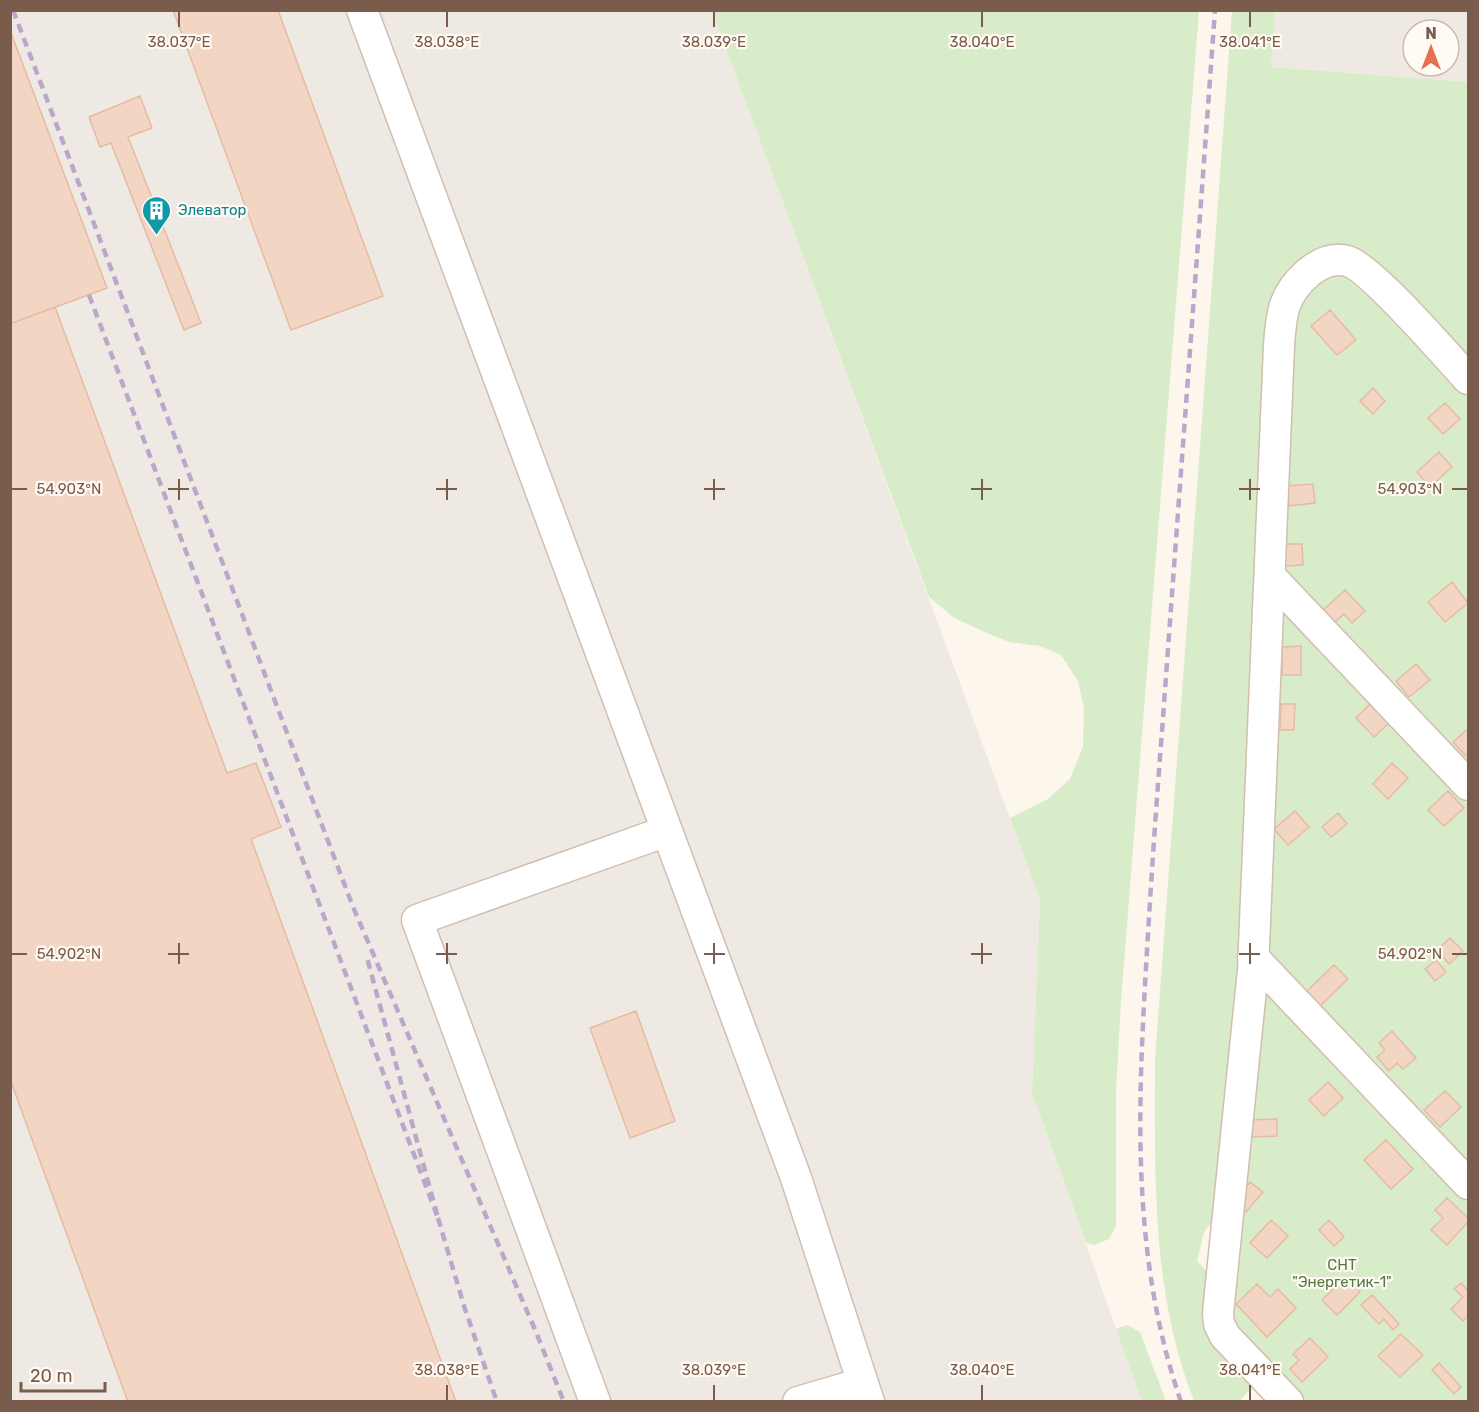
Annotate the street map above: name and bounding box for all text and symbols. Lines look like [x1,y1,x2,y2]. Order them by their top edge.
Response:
north arrow [1401,18,1461,78]
text: N [1425,24,1437,43]
text: 38.037°E [147,33,211,51]
text: 38.038°E [415,33,479,51]
text: 38.039°E [682,33,746,51]
text: 38.040°E [949,33,1015,51]
text: 38.041°E [1219,33,1281,51]
building icon: Элеватор [141,194,173,236]
place label: Элеватор [178,201,246,219]
text: 54.903°N [37,480,101,498]
text: 54.903°N [1378,480,1442,498]
text: 54.902°N [37,945,101,963]
text: 54.902°N [1378,945,1442,963]
park label: СНТ "Энергетик-1" [1292,1256,1392,1291]
scale bar [21,1355,105,1393]
text: 38.038°E [415,1361,479,1379]
text: 38.039°E [682,1361,746,1379]
text: 38.040°E [949,1361,1015,1379]
text: 38.041°E [1219,1361,1281,1379]
text: 20 m [30,1365,72,1387]

